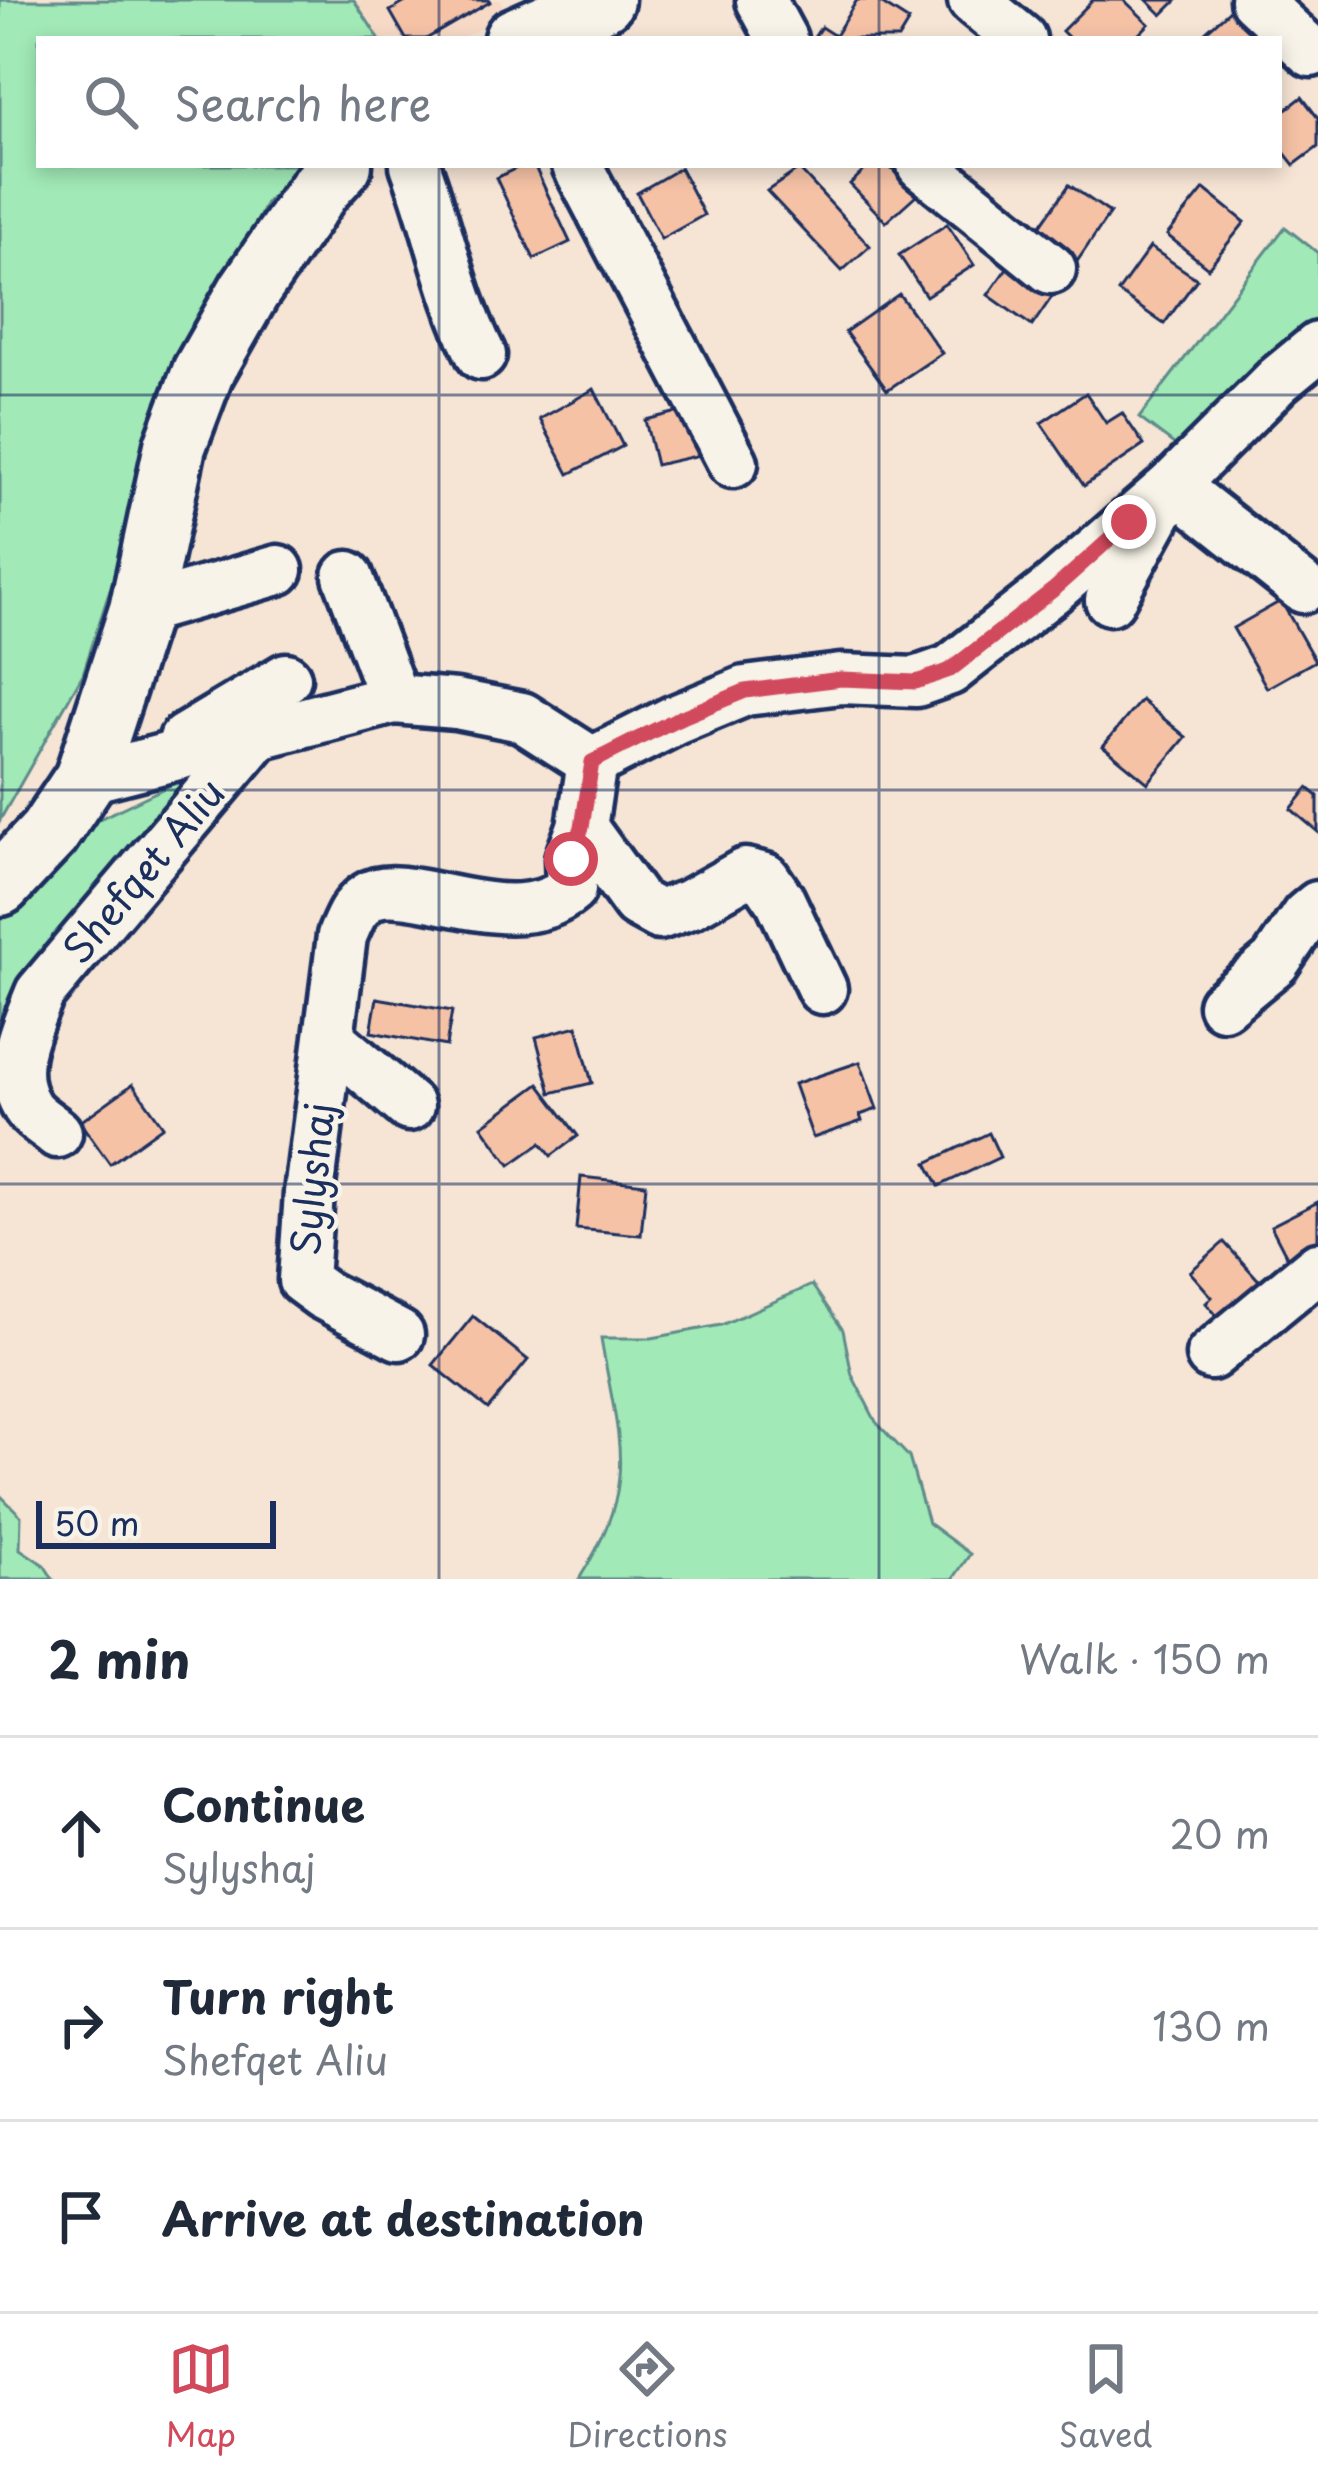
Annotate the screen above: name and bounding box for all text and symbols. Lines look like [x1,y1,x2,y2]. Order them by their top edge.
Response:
search box [36,36,1282,168]
text: Search here [174,68,431,136]
icon: search [78,69,144,135]
route end [1102,495,1156,549]
street label: Shefqet Aliu [47,764,237,975]
route start [544,832,598,886]
street label: Sylyshaj [273,1099,348,1258]
scale bar [36,1495,276,1548]
text: 50 m [54,1497,140,1547]
text: 2 min [48,1619,190,1696]
text: Walk · 150 m [1019,1628,1270,1687]
text: Continue [162,1769,365,1837]
icon: ahead [48,1800,114,1866]
text: 20 m [1169,1803,1270,1862]
text: Sylyshaj [162,1837,315,1896]
text: Turn right [162,1961,394,2029]
icon: right [48,1992,114,2058]
text: 130 m [1152,1995,1270,2054]
text: Shefqet Aliu [162,2029,388,2088]
text: Arrive at destination [162,2183,645,2251]
icon: arrive [48,2184,114,2250]
tab: Map [166,2336,236,2458]
tab: Directions [567,2336,728,2458]
tab: Saved [1059,2336,1152,2458]

